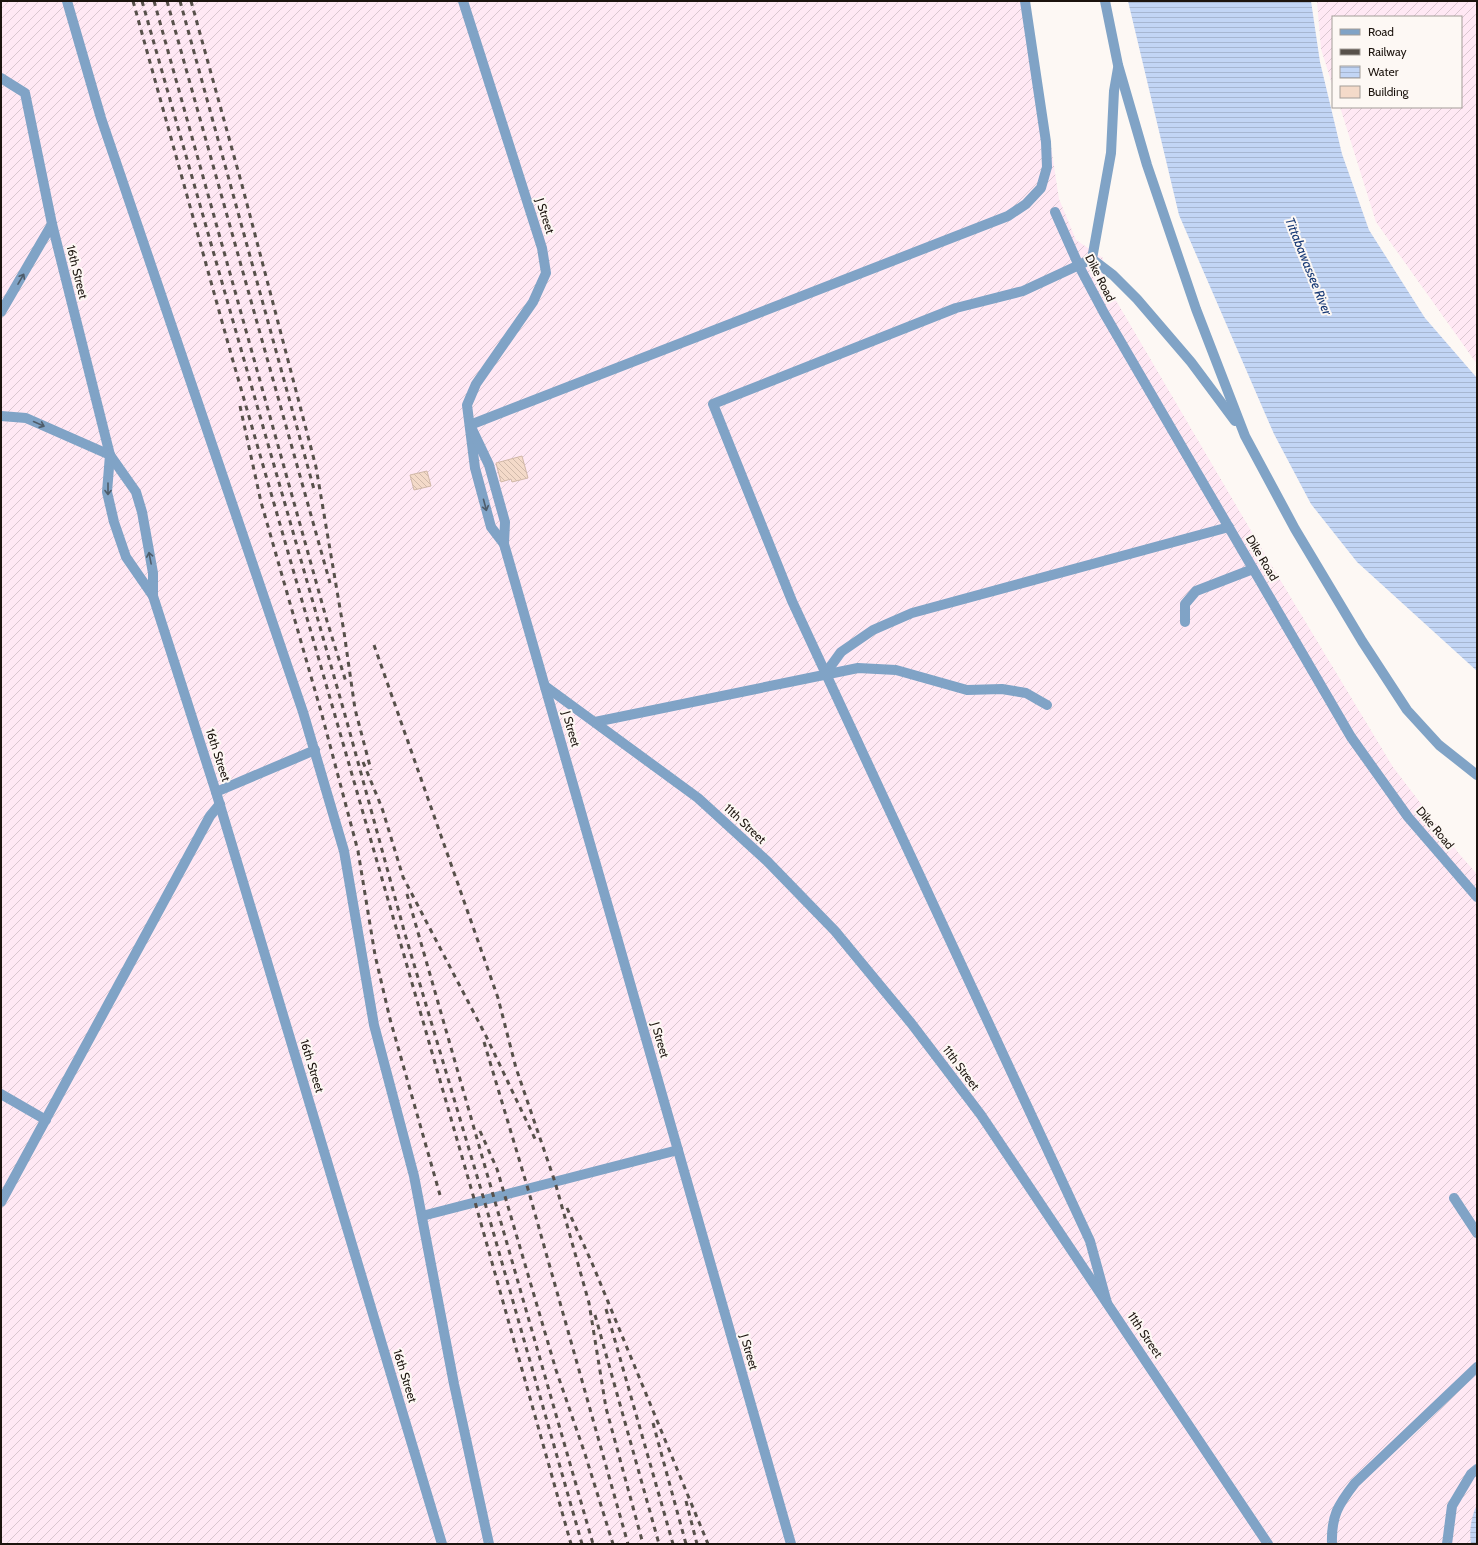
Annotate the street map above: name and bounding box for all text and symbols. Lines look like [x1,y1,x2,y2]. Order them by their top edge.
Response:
legend [1332,16,1462,108]
text: Road [1368,24,1394,39]
text: Railway [1368,44,1406,59]
text: Water [1368,64,1399,79]
text: Building [1368,84,1410,99]
street label: J Street [532,195,558,236]
water label: Tittabawassee River [1282,215,1336,318]
street label: 16th Street [64,243,91,300]
street label: Dike Road [1082,252,1119,304]
one-way arrow [17,273,25,285]
one-way arrow [32,421,44,428]
one-way arrow [104,482,112,495]
one-way arrow [482,499,489,512]
street label: Dike Road [1243,532,1282,584]
one-way arrow [146,552,154,565]
street label: J Street [559,708,584,749]
street label: 16th Street [203,726,234,783]
street label: 11th Street [721,800,769,847]
street label: Dike Road [1413,803,1458,852]
street label: J Street [648,1019,673,1060]
street label: 16th Street [297,1037,328,1094]
street label: 11th Street [940,1042,983,1093]
street label: 11th Street [1125,1309,1166,1360]
street label: J Street [737,1331,762,1372]
street label: 16th Street [390,1347,421,1404]

